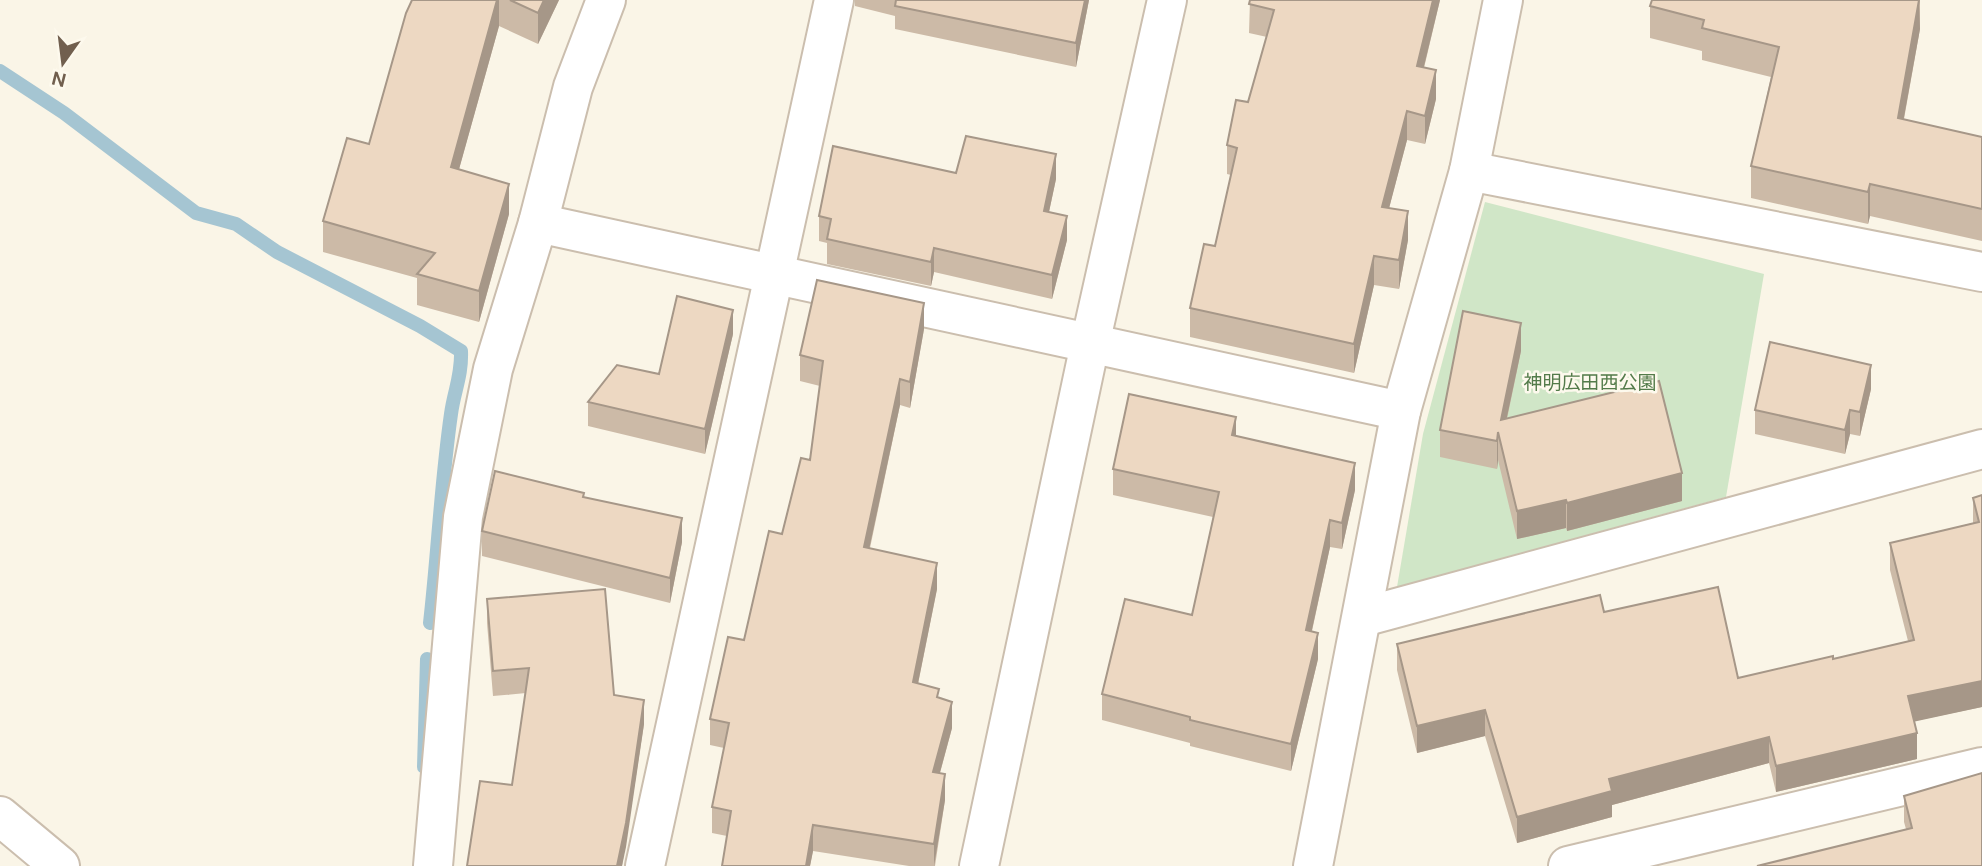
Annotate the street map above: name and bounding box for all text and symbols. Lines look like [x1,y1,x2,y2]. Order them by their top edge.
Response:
north arrow [28,28,98,98]
text: N [49,65,69,93]
park label: 神明広田西公園 [1523,370,1657,395]

